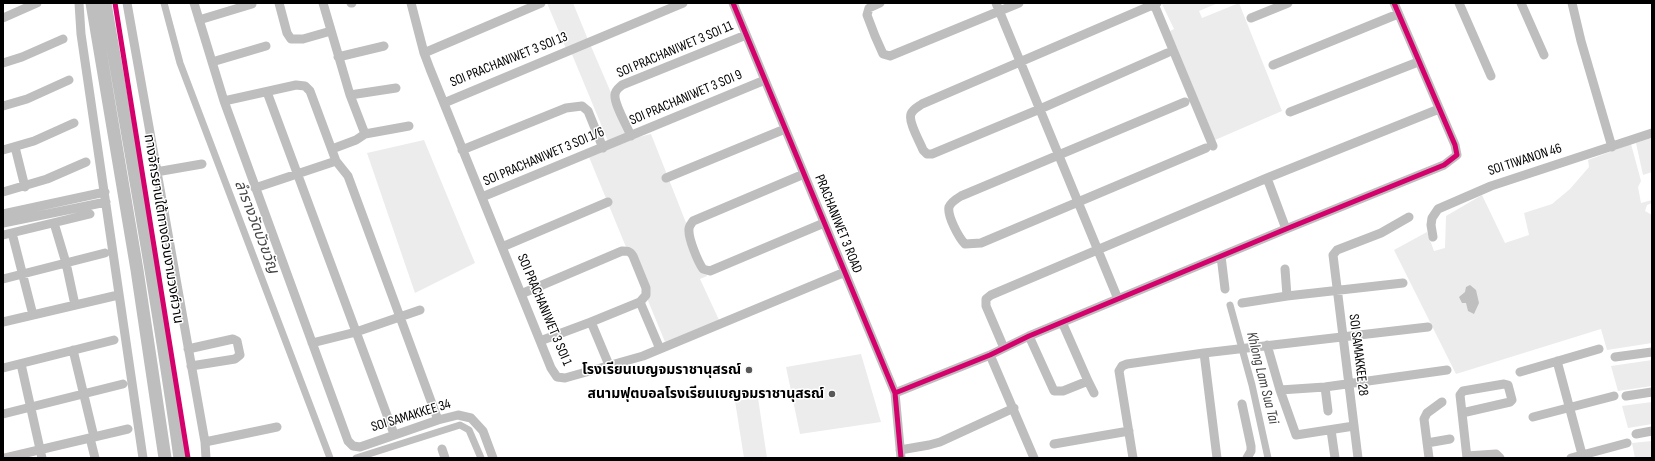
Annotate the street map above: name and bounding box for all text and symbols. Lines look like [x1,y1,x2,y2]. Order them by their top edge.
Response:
street label: SOI PRACHANIWET 3 SOI 11 [614,18,736,82]
street label: SOI PRACHANIWET 3 SOI 13 [448,29,570,91]
street label: SOI PRACHANIWET 3 SOI 9 [627,67,745,129]
street label: SOI PRACHANIWET 3 SOI 1/6 [481,124,607,190]
street label: ทางจักรยานใต้ทางด่วนงามวงศ์วาน [140,133,186,325]
street label: SOI TIWANON 46 [1486,140,1564,180]
street label: PRACHANIWET 3 ROAD [811,172,865,276]
water label: ลำรางวัดบัวขวัญ [230,178,282,276]
street label: SOI PRACHANIWET 3 SOI 1 [513,252,575,368]
street label: SOI SAMAKKEE 28 [1345,313,1371,397]
water label: Khlong Lam Sua Tai [1242,330,1282,426]
place label: โรงเรียนเบญจมราชานุสรณ์ [582,362,741,378]
marker: โรงเรียนเบญจมราชานุสรณ์ [744,365,754,375]
place label: สนามฟุตบอลโรงเรียนเบญจมราชานุสรณ์ [588,386,824,402]
marker: สนามฟุตบอลโรงเรียนเบญจมราชานุสรณ์ [827,389,837,399]
street label: SOI SAMAKKEE 34 [369,396,453,436]

